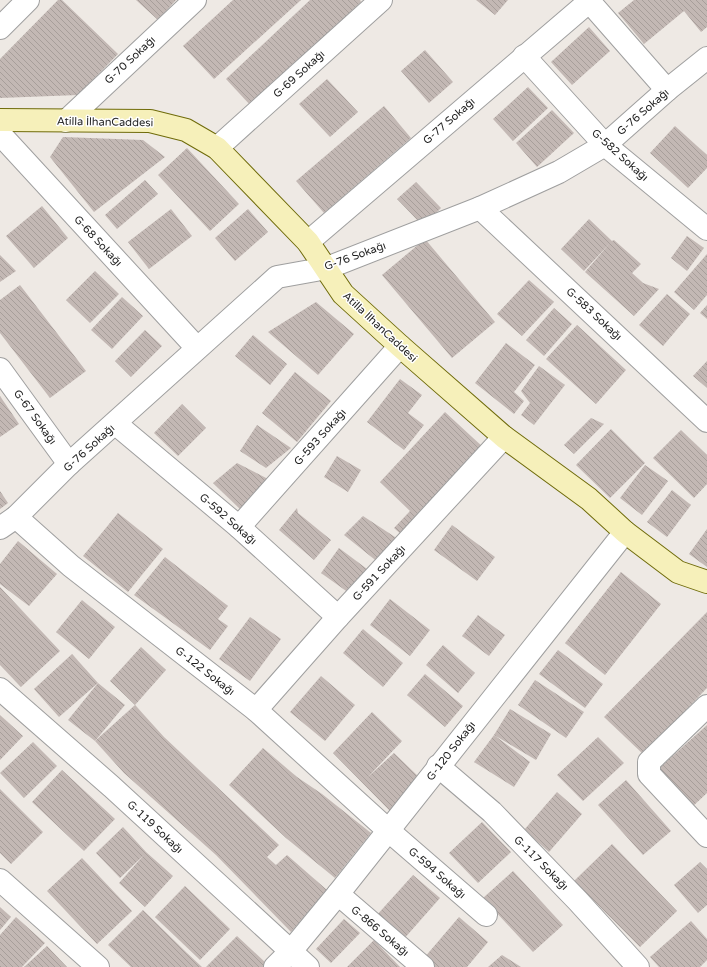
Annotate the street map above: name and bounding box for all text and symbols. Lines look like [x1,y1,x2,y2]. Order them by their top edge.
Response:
street label: G-70 Sokağı [102,33,158,87]
street label: G-69 Sokağı [271,48,327,100]
street label: G-76 Sokağı [614,86,672,138]
street label: G-77 Sokağı [420,95,478,147]
street label: Atilla İlhanCaddesi [57,115,153,129]
street label: G-582 Sokağı [589,126,651,184]
street label: G-68 Sokağı [71,213,125,269]
street label: G-76 Sokağı [322,239,388,273]
street label: G-583 Sokağı [563,285,625,343]
street label: Atilla İlhanCaddesi [340,289,420,365]
street label: G-67 Sokağı [11,387,59,447]
street label: G-593 Sokağı [291,406,349,468]
street label: G-76 Sokağı [61,422,117,474]
street label: G-592 Sokağı [197,491,259,547]
street label: G-591 Sokağı [350,542,408,604]
street label: G-122 Sokağı [173,644,237,698]
street label: G-120 Sokağı [424,719,478,783]
street label: G-119 Sokağı [124,798,186,856]
street label: G-117 Sokağı [511,833,571,893]
street label: G-594 Sokağı [406,845,468,901]
street label: G-866 Sokağı [348,903,412,959]

